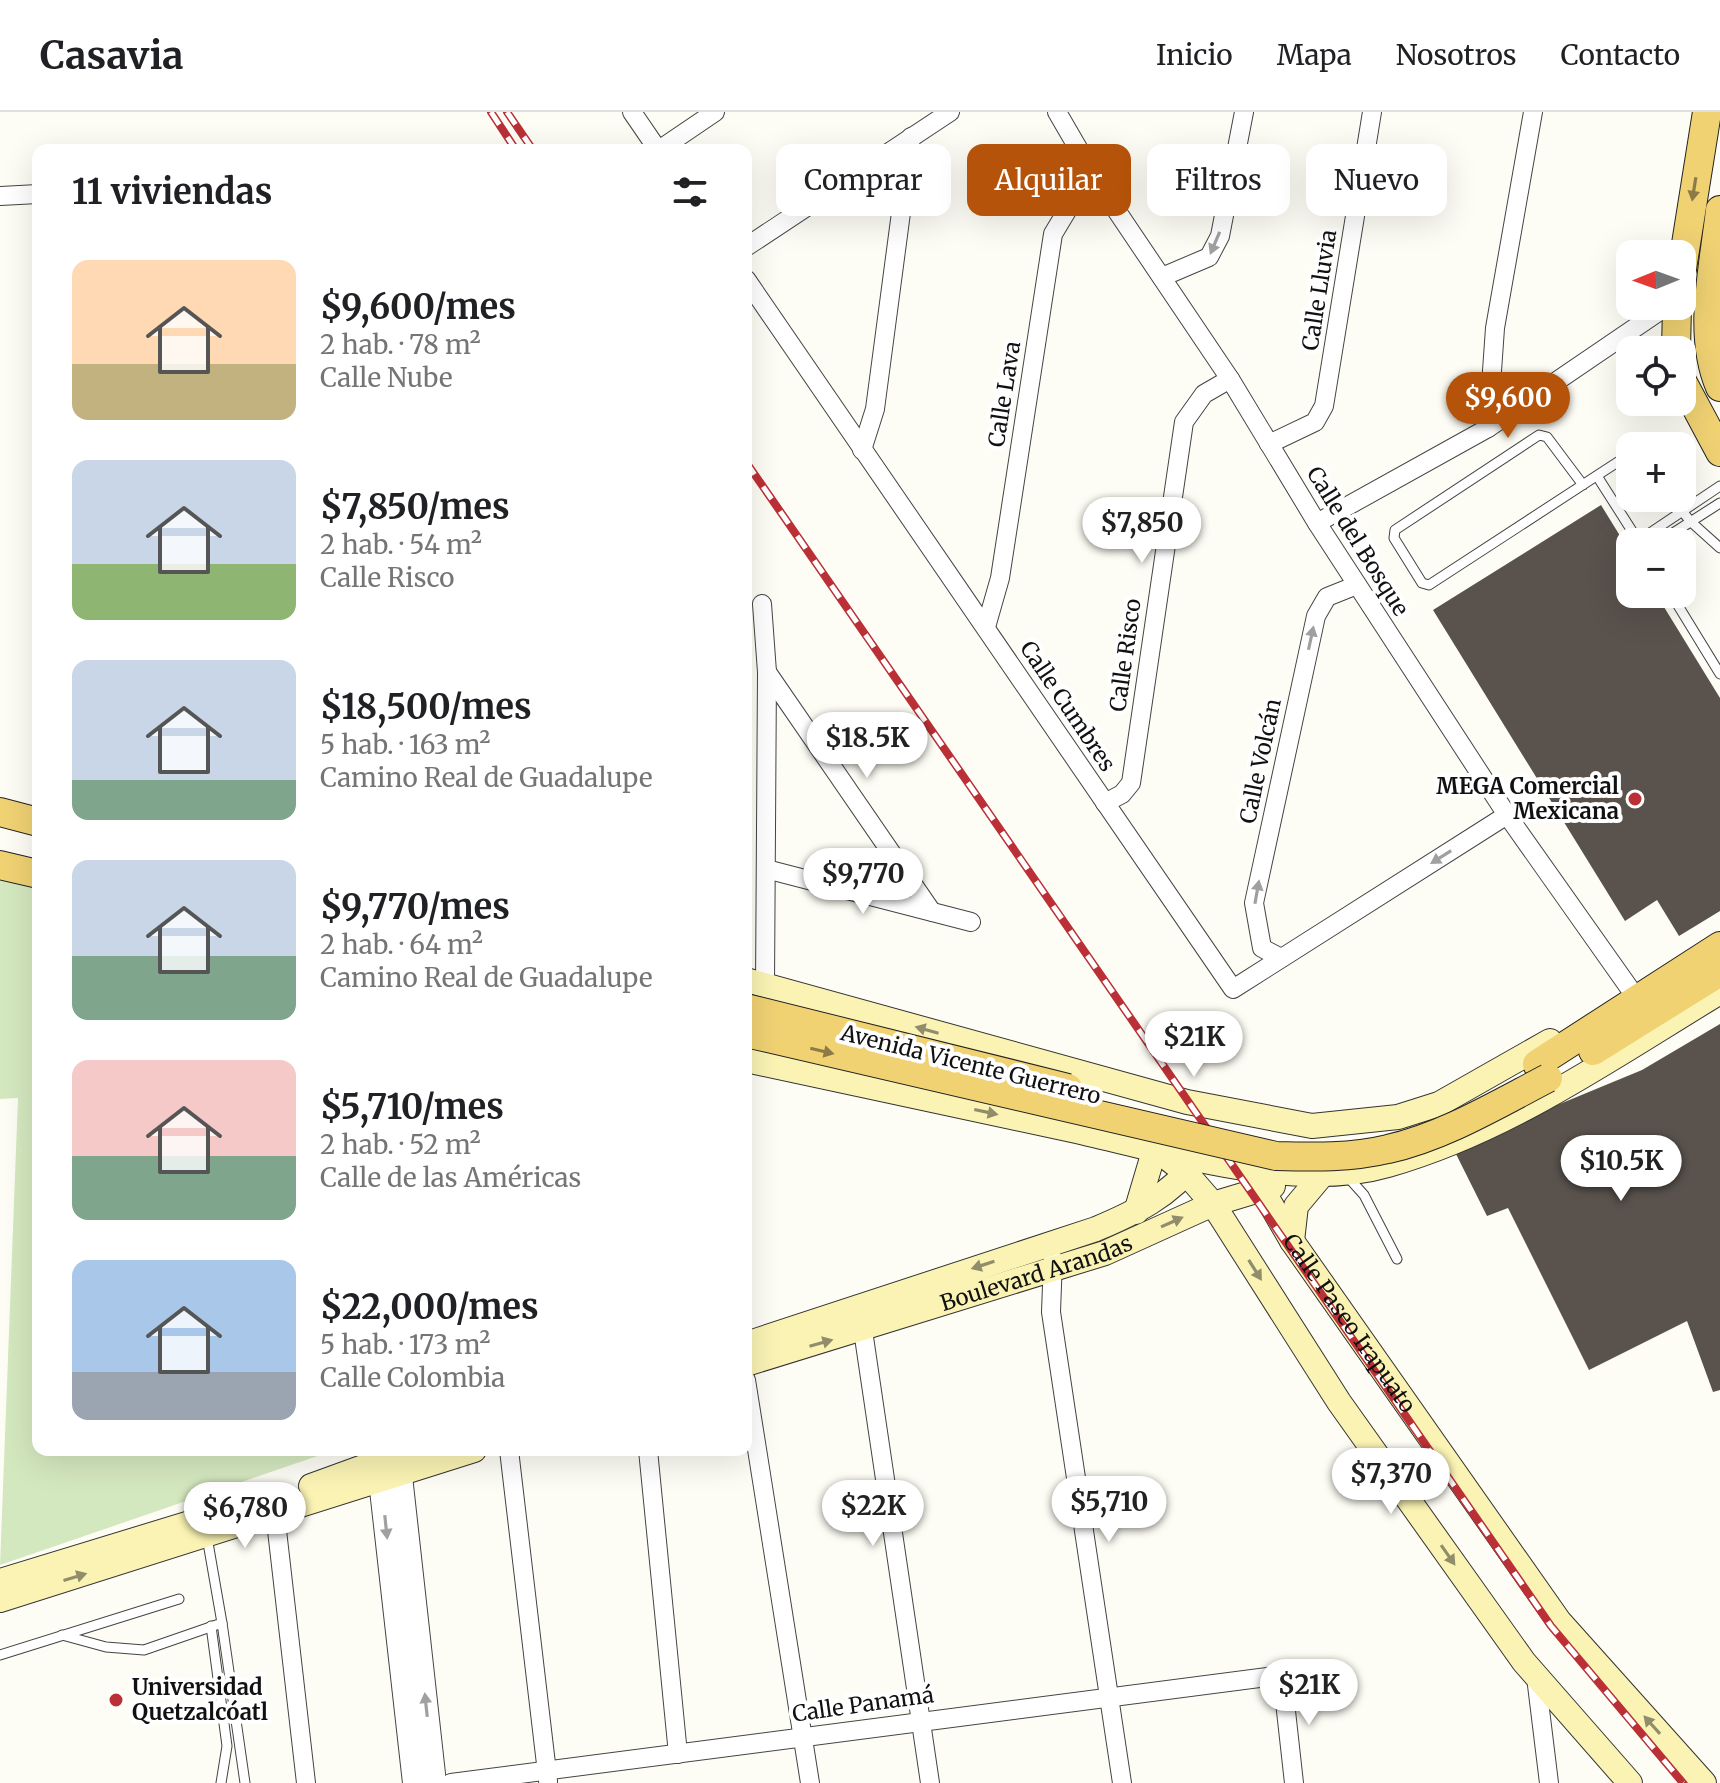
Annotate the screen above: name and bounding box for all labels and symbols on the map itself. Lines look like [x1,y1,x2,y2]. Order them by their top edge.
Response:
one-way arrow [1687,177,1700,202]
street label: Calle Lluvia [1296,227,1342,352]
one-way arrow [1209,231,1222,254]
north arrow [1616,240,1696,320]
street label: Calle Lava [982,339,1026,449]
pin: $9,600 [1443,372,1573,440]
street label: Calle del Bosque [1301,461,1415,621]
pin: $7,850 [1077,497,1207,565]
street label: Calle Risco [1103,597,1147,713]
one-way arrow [1305,625,1318,650]
street label: Calle Cumbres [1014,636,1122,776]
street label: Calle Volcán [1233,696,1287,826]
pin: $18.5K [802,712,932,780]
place label: MEGA Comercial Mexicana [1436,772,1619,825]
marker: MEGA Comercial Mexicana [1626,790,1644,808]
pin: $9,770 [798,848,928,916]
one-way arrow [1430,849,1452,863]
one-way arrow [1252,879,1264,904]
pin: $21K [1147,1011,1241,1079]
street label: Avenida Vicente Guerrero [837,1018,1104,1110]
one-way arrow [914,1023,938,1036]
one-way arrow [810,1045,835,1058]
one-way arrow [974,1106,999,1119]
pin: $10.5K [1556,1135,1686,1203]
one-way arrow [1161,1216,1184,1229]
street label: Calle Paseo Irapuato [1277,1228,1422,1418]
street label: Boulevard Arandas [937,1229,1136,1317]
one-way arrow [1248,1259,1262,1281]
one-way arrow [971,1260,995,1272]
one-way arrow [809,1336,833,1349]
pin: $7,370 [1326,1448,1456,1516]
pin: $5,710 [1044,1476,1174,1544]
pin: $22K [826,1480,920,1548]
pin: $6,780 [180,1482,310,1550]
one-way arrow [379,1515,392,1540]
one-way arrow [1440,1544,1455,1565]
one-way arrow [63,1570,87,1583]
pin: $21K [1262,1659,1356,1727]
place label: Universidad Quetzalcóatl [132,1673,268,1726]
street label: Calle Panamá [791,1680,936,1728]
marker: Universidad Quetzalcóatl [107,1691,125,1709]
one-way arrow [420,1693,433,1718]
one-way arrow [1643,1715,1661,1734]

